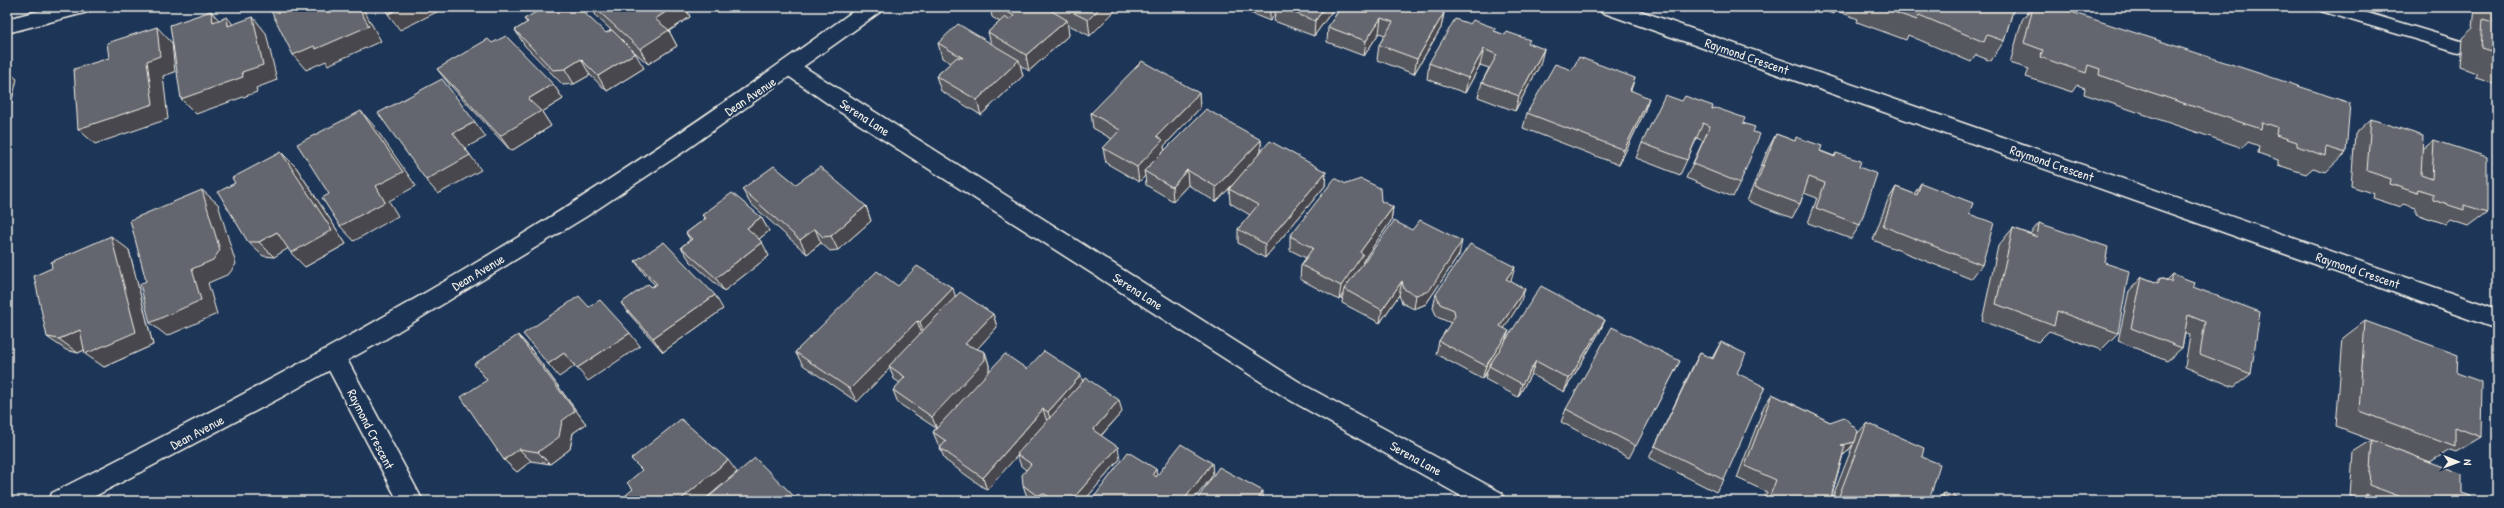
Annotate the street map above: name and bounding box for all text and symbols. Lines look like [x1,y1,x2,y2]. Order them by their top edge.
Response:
street label: Raymond Crescent [1703,33,1792,79]
street label: Dean Avenue [721,72,779,120]
street label: Serena Lane [837,94,893,140]
street label: Raymond Crescent [2008,140,2097,186]
street label: Raymond Crescent [2314,247,2403,293]
street label: Dean Avenue [448,249,508,295]
street label: Serena Lane [1110,268,1166,314]
street label: Raymond Crescent [343,386,399,472]
street label: Dean Avenue [167,410,227,454]
street label: Serena Lane [1387,436,1445,480]
north arrow [2438,442,2478,482]
text: N [2461,459,2475,465]

